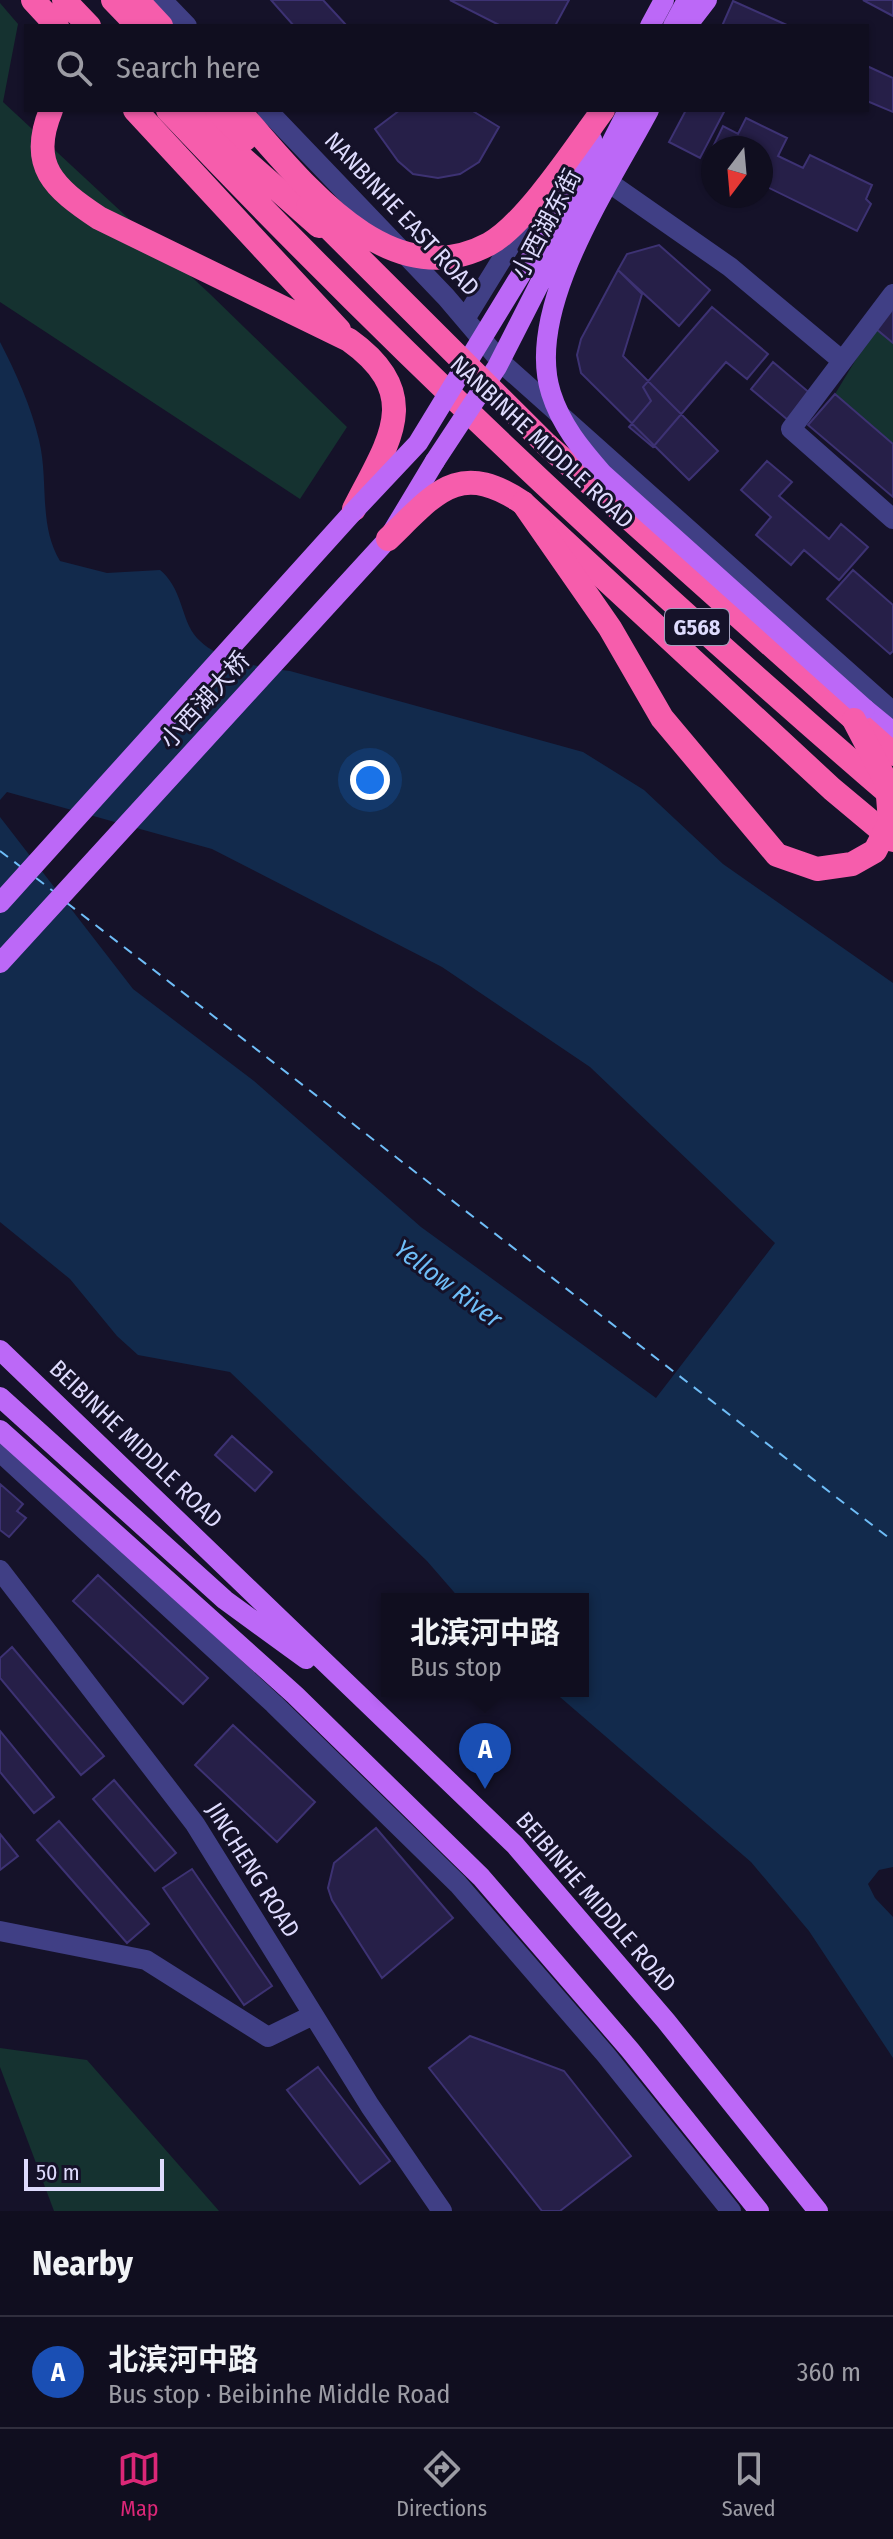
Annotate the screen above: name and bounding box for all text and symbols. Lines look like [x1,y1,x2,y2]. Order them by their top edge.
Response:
search box [24,24,869,112]
icon: search [52,46,96,90]
text: Search here [116,50,261,86]
street label: NANBINHE EAST ROAD [319,126,485,302]
north arrow [701,136,773,208]
street label: 小西湖东街 [505,164,587,284]
street label: NANBINHE MIDDLE ROAD [445,350,639,534]
road number: G568 [665,609,729,645]
street label: 小西湖大桥 [154,646,256,754]
your location [350,760,390,800]
water label: Yellow River [388,1233,509,1335]
street label: BEIBINHE MIDDLE ROAD [44,1354,228,1534]
popup [381,1593,589,1697]
text: 北滨河中路 [410,1615,560,1651]
text: Bus stop [410,1652,502,1683]
pin: A [459,1723,511,1789]
street label: JINCHENG ROAD [200,1797,306,1943]
street label: BEIBINHE MIDDLE ROAD [510,1806,682,1998]
scale bar [24,2155,164,2191]
text: 50 m [36,2159,80,2186]
text: Nearby [32,2243,133,2284]
text: 北滨河中路 [108,2342,258,2378]
text: A [51,2357,65,2388]
text: 360 m [797,2357,861,2388]
text: Bus stop · Beibinhe Middle Road [108,2379,450,2410]
tab: Map [117,2447,161,2522]
tab: Directions [396,2447,487,2522]
tab: Saved [722,2447,776,2522]

